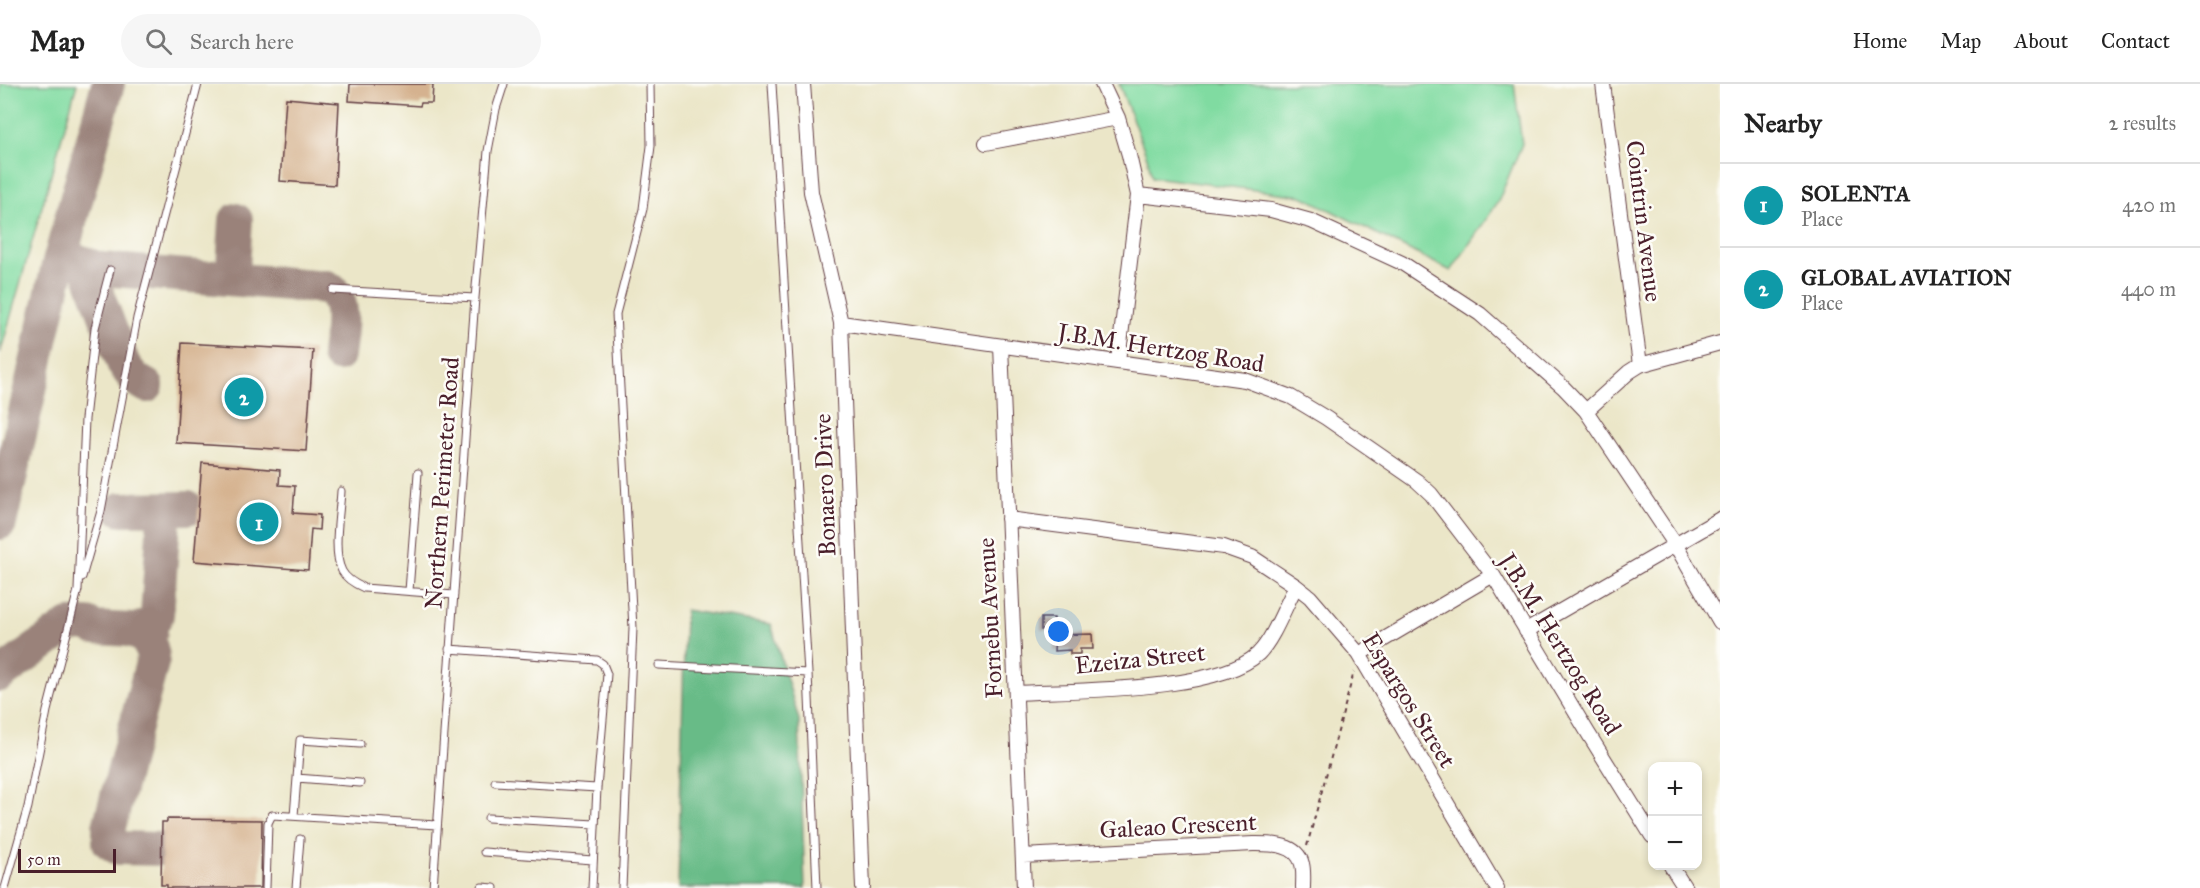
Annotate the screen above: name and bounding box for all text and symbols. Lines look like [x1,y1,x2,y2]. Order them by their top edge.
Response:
search box [121,14,541,68]
text: Map [30,24,85,59]
icon: search [142,25,175,58]
text: Search here [190,28,294,55]
text: Home [1852,28,1907,54]
text: Map [1940,28,1981,54]
text: About [2014,28,2068,54]
text: Contact [2101,28,2170,54]
text: Nearby [1744,107,1822,139]
text: 2 results [2108,111,2176,135]
street label: Cointrin Avenue [1619,139,1669,303]
text: SOLENTA [1801,180,1910,207]
text: 1 [1760,193,1767,217]
text: 420 m [2122,193,2176,217]
text: Place [1801,207,1843,231]
text: GLOBAL AVIATION [1801,264,2012,291]
text: 2 [1759,277,1768,301]
text: 440 m [2121,277,2176,301]
text: Place [1801,291,1843,315]
street label: J.B.M. Hertzog Road [1053,316,1266,379]
street label: Northern Perimeter Road [418,356,466,610]
pin: 2 [224,374,264,420]
street label: Bonaero Drive [808,413,842,557]
pin: 1 [240,500,278,544]
street label: Fornebu Avenue [971,537,1009,699]
street label: J.B.M. Hertzog Road [1490,545,1628,740]
your location [1044,617,1073,646]
street label: Espargos Street [1355,627,1463,774]
street label: Ezeiza Street [1073,637,1207,681]
map controls [1648,762,1702,870]
button: + [1648,762,1702,816]
street label: Galeao Crescent [1099,807,1258,845]
button: − [1648,816,1702,870]
scale bar [18,846,116,874]
text: 50 m [27,850,61,869]

